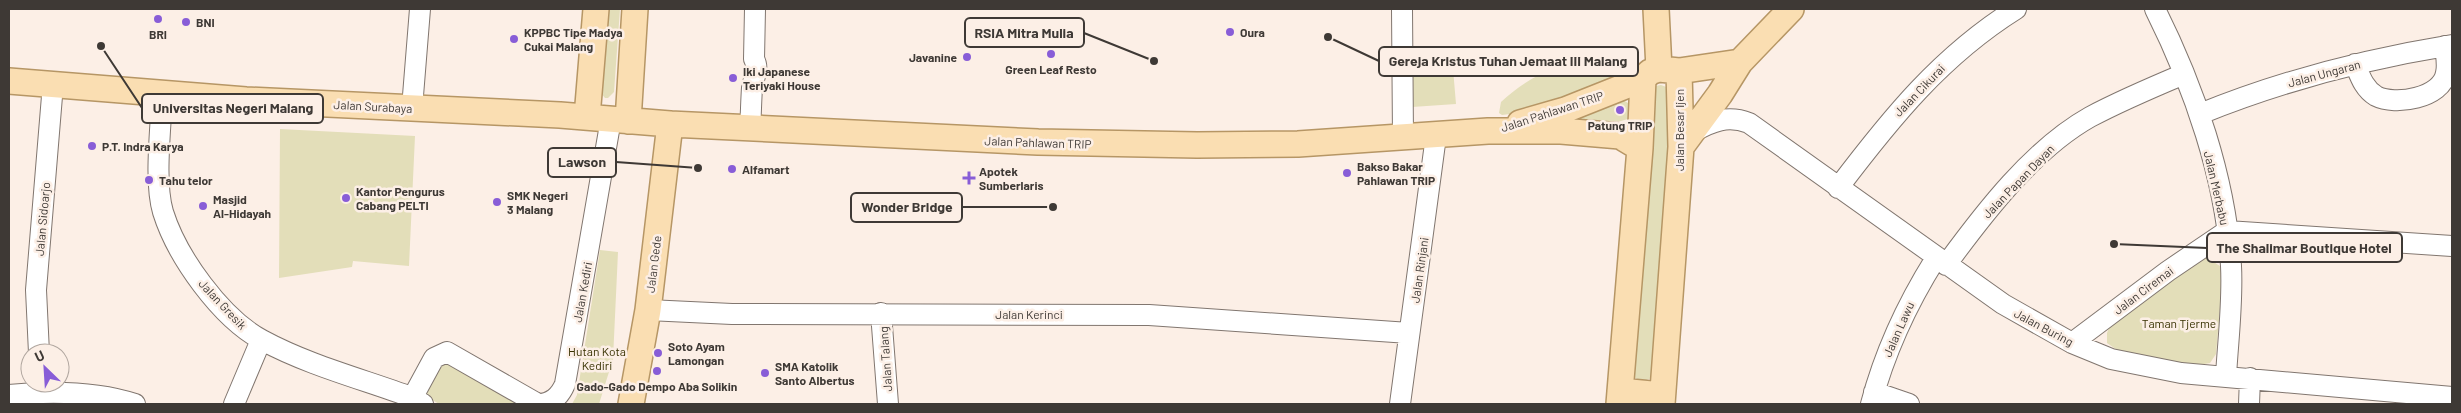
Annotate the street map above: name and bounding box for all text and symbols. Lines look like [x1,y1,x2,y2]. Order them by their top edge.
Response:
marker: BRI [152,13,164,25]
place label: BNI [196,15,215,29]
marker: BNI [180,16,192,28]
callout: RSIA Mitra Mulia [965,18,1084,47]
text: RSIA Mitra Mulia [974,24,1074,41]
place label: KPPBC Tipe Madya Cukai Malang [524,25,622,53]
place label: Oura [1240,25,1265,39]
marker: Oura [1224,26,1236,38]
place label: BRI [149,27,167,41]
marker: KPPBC Tipe Madya Cukai Malang [508,33,520,45]
callout: Gereja Kristus Tuhan Jemaat III Malang [1379,47,1638,76]
marker: Green Leaf Resto [1045,48,1057,60]
place label: Javanine [909,50,957,64]
marker: Javanine [961,51,973,63]
text: Gereja Kristus Tuhan Jemaat III Malang [1389,52,1628,69]
street label: Jalan Ungaran [2286,57,2362,89]
street label: Jalan Cikurai [1891,61,1947,119]
place label: Green Leaf Resto [1005,62,1097,76]
place label: Iki Japanese Teriyaki House [743,64,821,92]
marker: Iki Japanese Teriyaki House [727,72,739,84]
street label: Jalan Pahlawan TRIP [1499,88,1605,134]
street label: Jalan Besar Ijen [1672,89,1686,171]
callout: Universitas Negeri Malang [142,94,323,123]
street label: Jalan Surabaya [333,97,413,115]
text: Universitas Negeri Malang [153,99,314,116]
marker: Patung TRIP [1614,104,1626,116]
place label: Patung TRIP [1588,118,1652,132]
street label: Jalan Pahlawan TRIP [984,133,1092,151]
place label: P.T. Indra Karya [102,139,184,153]
marker: P.T. Indra Karya [86,140,98,152]
street label: Jalan Papan Dayan [1979,141,2057,221]
callout: Lawson [548,148,616,177]
street label: Jalan Merbabu [2202,149,2232,227]
text: Lawson [558,153,606,170]
place label: Bakso Bakar Pahlawan TRIP [1357,159,1435,187]
place label: Alfamart [742,162,790,176]
marker: Alfamart [726,163,738,175]
place label: Apotek Sumberlaris [979,164,1044,192]
marker: Bakso Bakar Pahlawan TRIP [1341,167,1353,179]
marker: Apotek Sumberlaris [963,172,975,184]
place label: Tahu telor [159,173,213,187]
marker: Tahu telor [143,174,155,186]
street label: Jalan Sidoarjo [32,182,52,256]
place label: Kantor Pengurus Cabang PELTI [356,184,445,212]
place label: SMK Negeri 3 Malang [507,188,568,216]
place label: Masjid Al-Hidayah [213,192,271,220]
marker: Kantor Pengurus Cabang PELTI [340,192,352,204]
callout: Wonder Bridge [851,193,962,222]
marker: SMK Negeri 3 Malang [491,196,503,208]
text: Wonder Bridge [861,198,953,215]
marker: Masjid Al-Hidayah [197,200,209,212]
callout: The Shalimar Boutique Hotel [2207,233,2402,262]
street label: Jalan Gede [643,235,663,293]
street label: Jalan Rinjani [1407,236,1431,304]
text: The Shalimar Boutique Hotel [2216,239,2392,256]
street label: Jalan Kediri [570,261,594,323]
street label: Jalan Ciremai [2110,263,2176,317]
street label: Jalan Gresik [196,276,250,332]
street label: Jalan Lawu [1880,299,1916,359]
street label: Jalan Buring [2012,306,2076,348]
street label: Jalan Kerinci [995,307,1063,321]
park label: Taman Tjerme [2142,316,2216,330]
street label: Jalan Talang [876,326,894,392]
place label: Soto Ayam Lamongan [668,339,725,367]
north arrow [20,343,70,393]
park label: Hutan Kota Kediri [568,344,626,372]
text: U [32,346,47,365]
marker: Soto Ayam Lamongan [652,347,664,359]
place label: SMA Katolik Santo Albertus [775,359,855,387]
marker: Gado-Gado Dempo Aba Solikin [651,365,663,377]
marker: SMA Katolik Santo Albertus [759,367,771,379]
place label: Gado-Gado Dempo Aba Solikin [577,379,737,393]

